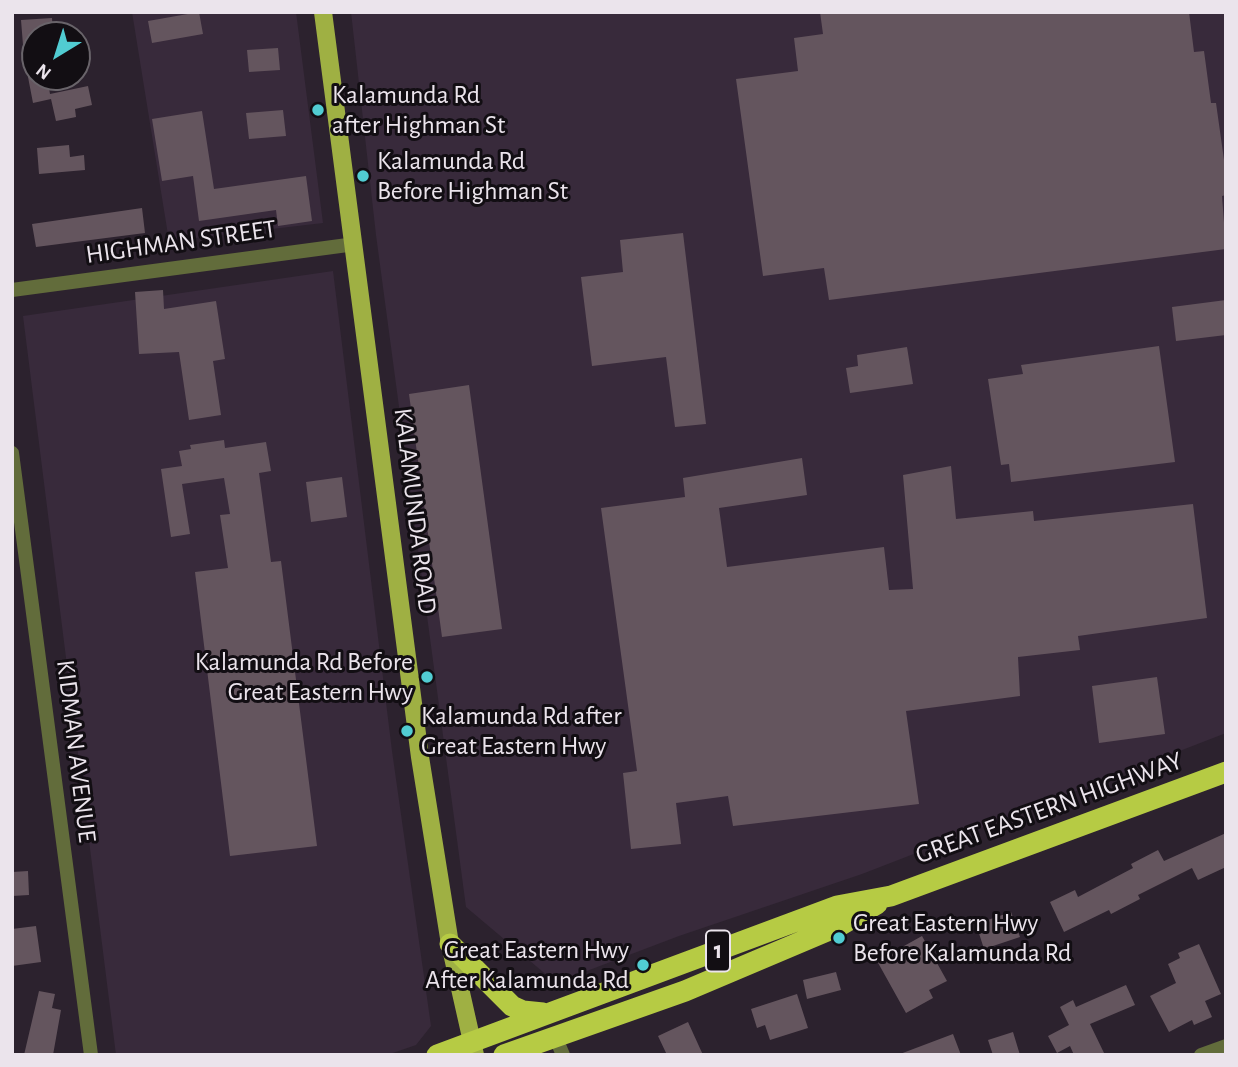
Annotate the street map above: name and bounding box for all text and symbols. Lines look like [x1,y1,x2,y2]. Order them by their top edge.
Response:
north arrow [21,21,91,91]
text: N [33,60,55,83]
place label: Kalamunda Rd after Highman St [332,79,505,140]
marker: Kalamunda Rd after Highman St [310,102,326,118]
place label: Kalamunda Rd Before Highman St [377,145,568,206]
marker: Kalamunda Rd Before Highman St [355,168,371,184]
street label: HIGHMAN STREET [84,213,278,271]
street label: KALAMUNDA ROAD [387,406,443,616]
place label: Kalamunda Rd Before Great Eastern Hwy [195,646,413,708]
street label: KIDMAN AVENUE [49,658,103,844]
marker: Kalamunda Rd Before Great Eastern Hwy [419,669,435,685]
place label: Kalamunda Rd after Great Eastern Hwy [421,700,622,762]
marker: Kalamunda Rd after Great Eastern Hwy [399,723,415,739]
street label: GREAT EASTERN HIGHWAY [911,745,1187,871]
place label: Great Eastern Hwy Before Kalamunda Rd [853,907,1071,968]
marker: Great Eastern Hwy Before Kalamunda Rd [831,930,847,946]
road number: 1 [706,931,730,972]
place label: Great Eastern Hwy After Kalamunda Rd [425,934,629,996]
marker: Great Eastern Hwy After Kalamunda Rd [635,957,651,973]

